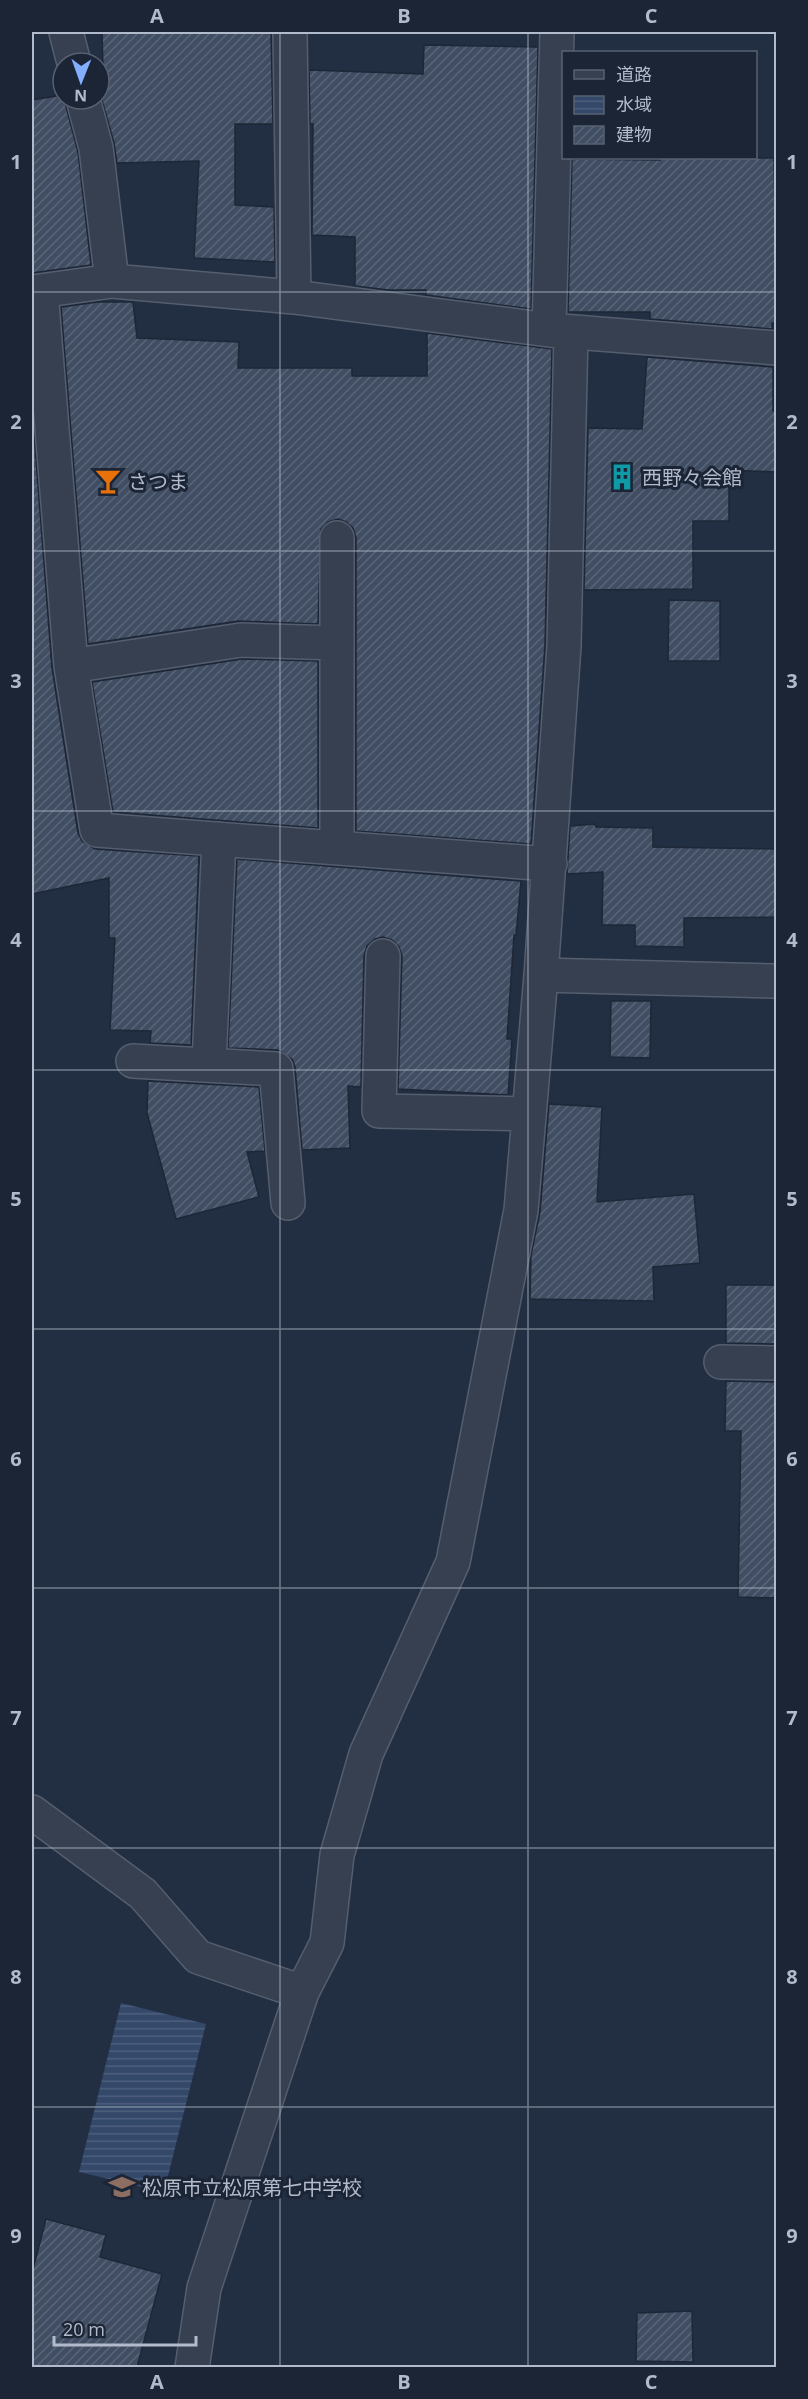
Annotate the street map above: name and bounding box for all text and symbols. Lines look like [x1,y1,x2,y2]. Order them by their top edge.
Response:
text: A [150,2,164,29]
text: B [397,2,411,29]
text: C [645,2,658,29]
north arrow [51,51,111,111]
legend [562,51,757,159]
text: 道路 [616,62,652,86]
text: N [74,85,87,107]
text: 水域 [616,92,652,116]
text: 建物 [616,122,652,146]
text: 1 [10,148,22,175]
text: 1 [786,148,798,175]
text: 2 [10,408,22,435]
text: 2 [786,408,798,435]
building icon: 西野々会館 [607,462,637,492]
place label: 西野々会館 [642,464,742,491]
bar icon: さつま [93,466,123,496]
place label: さつま [128,468,188,495]
text: 3 [10,667,22,694]
text: 3 [786,667,798,694]
text: 4 [10,926,22,953]
text: 4 [786,926,798,953]
text: 5 [10,1185,22,1212]
text: 5 [786,1185,798,1212]
text: 6 [10,1445,22,1472]
text: 6 [786,1445,798,1472]
text: 7 [10,1704,22,1731]
text: 7 [786,1704,798,1731]
text: 8 [10,1963,22,1990]
text: 8 [786,1963,798,1990]
school or university icon: 松原市立松原第七中学校 [107,2172,137,2202]
place label: 松原市立松原第七中学校 [142,2174,362,2201]
text: 9 [10,2222,22,2249]
text: 9 [786,2222,798,2249]
scale bar [54,2309,196,2347]
text: 20 m [63,2317,105,2341]
text: A [150,2368,164,2395]
text: B [397,2368,411,2395]
text: C [645,2368,658,2395]

